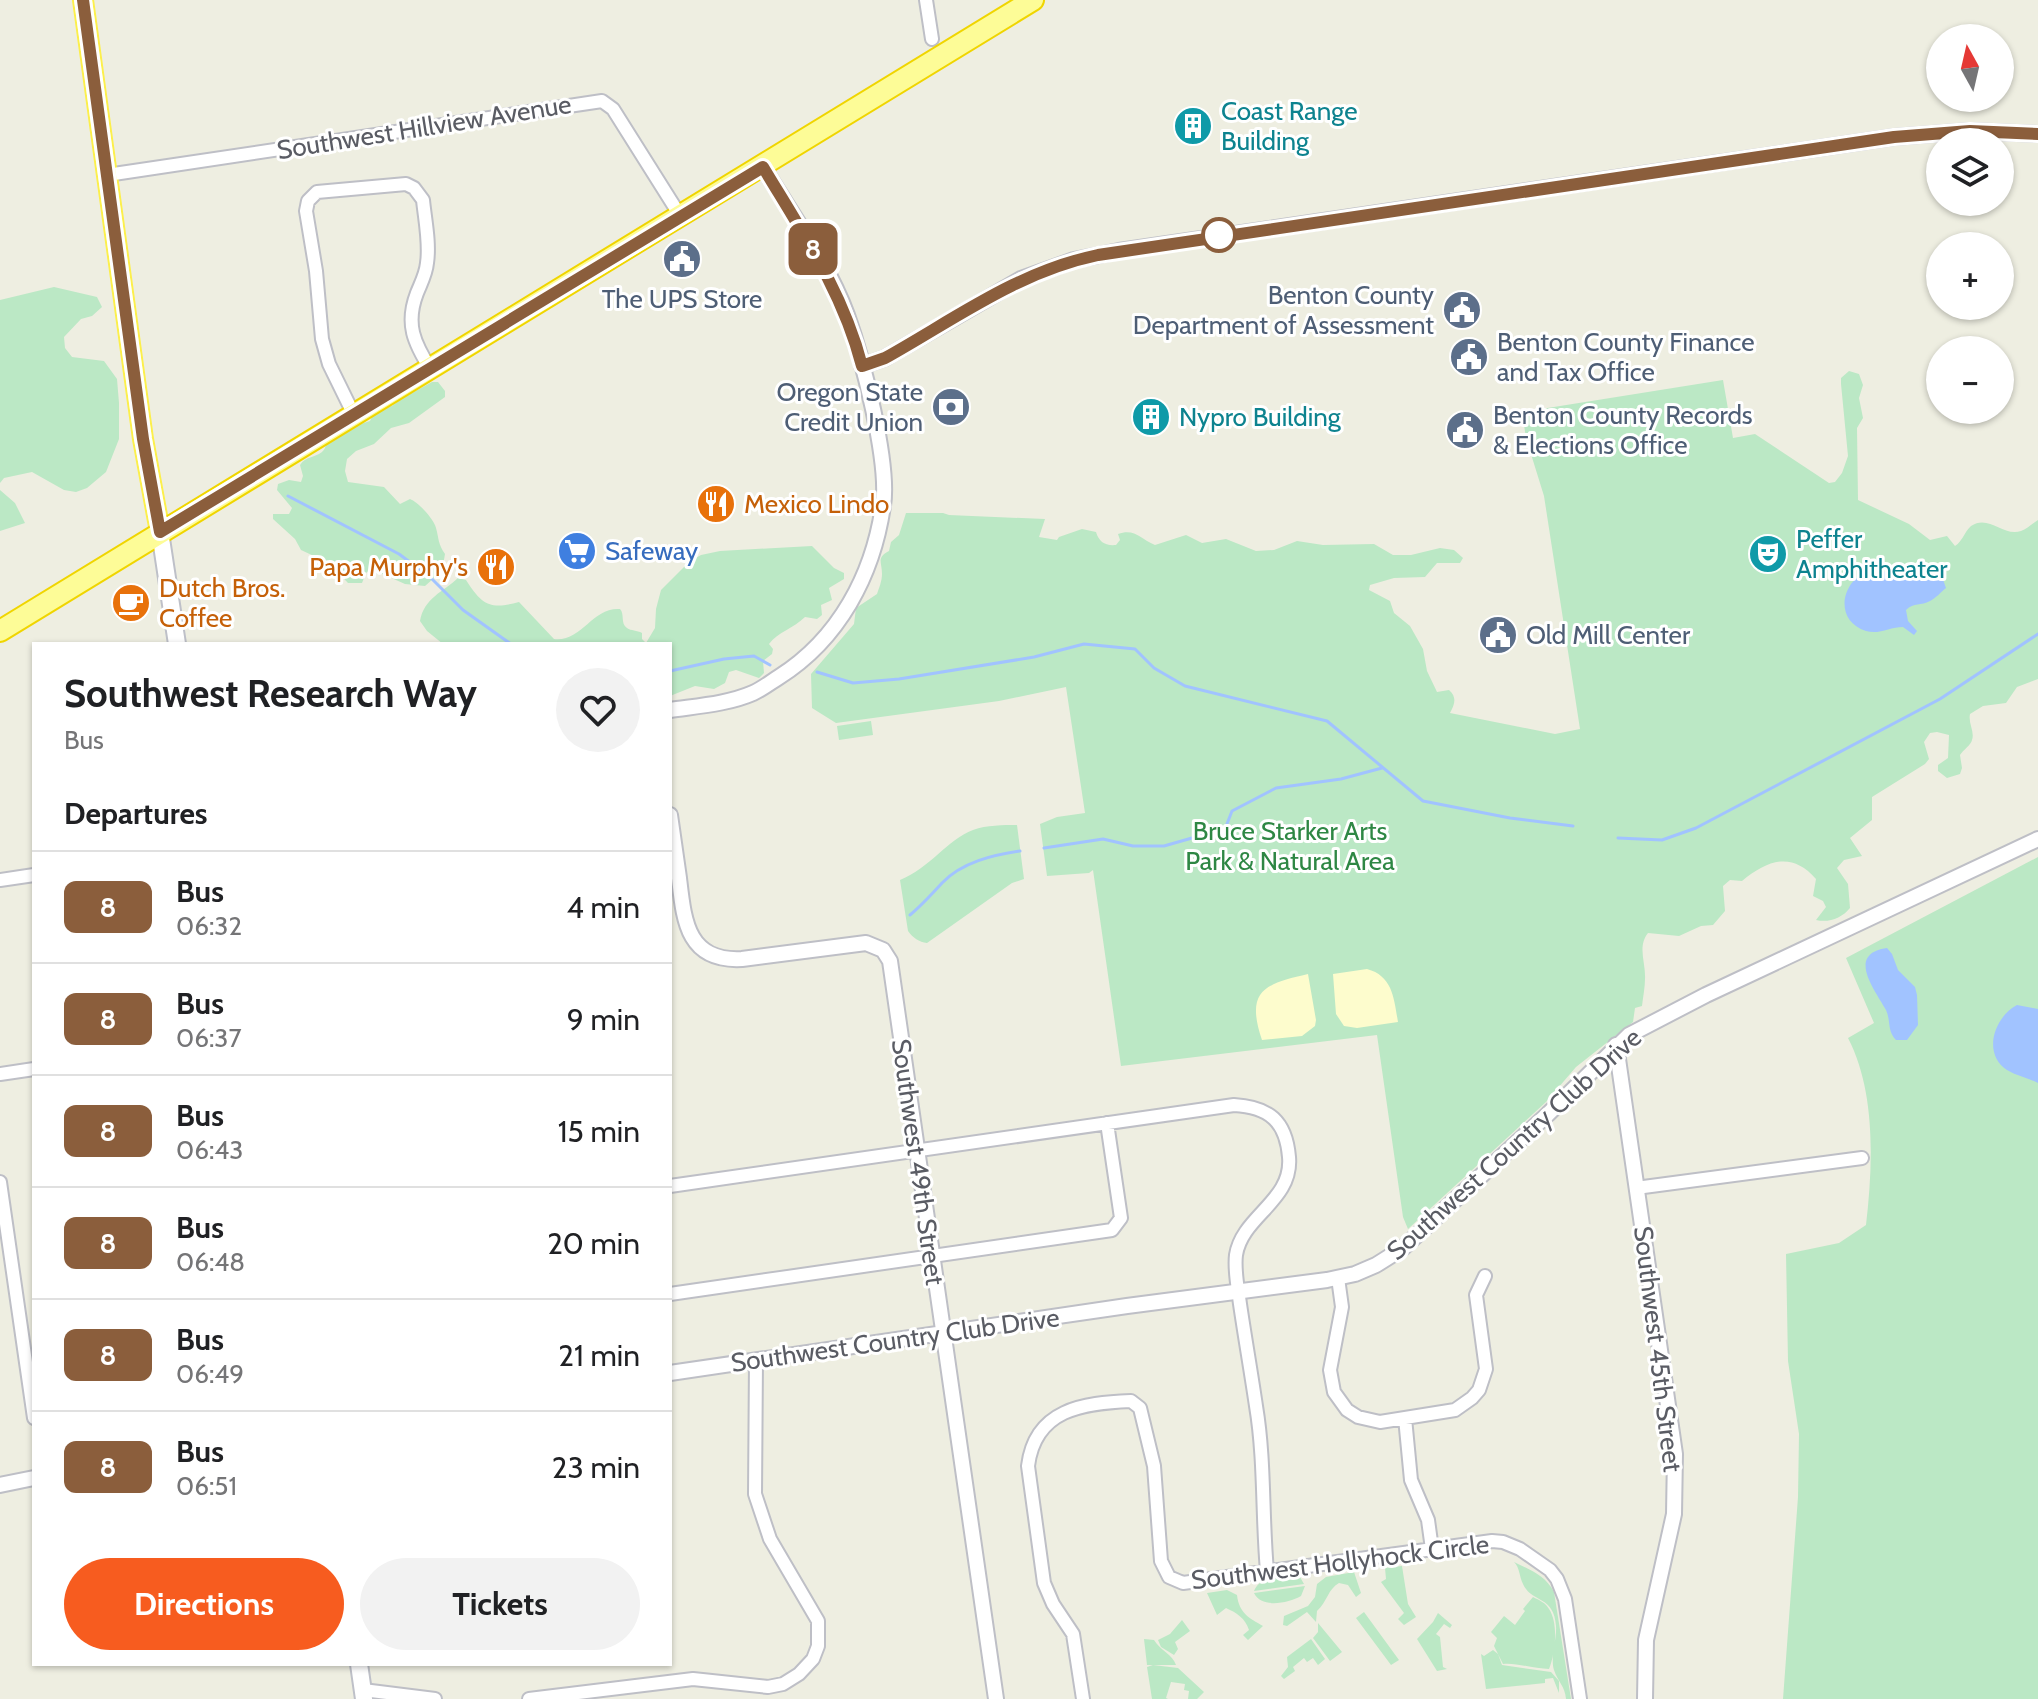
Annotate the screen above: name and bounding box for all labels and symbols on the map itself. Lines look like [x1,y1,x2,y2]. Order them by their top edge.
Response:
north arrow [1926,24,2014,112]
street label: Southwest Hillview Avenue [275,88,573,166]
place label: Coast Range Building [1221,95,1358,157]
building icon: Coast Range Building [1172,105,1214,147]
unlabelled marker [1202,218,1236,252]
line badge: 8 [787,223,839,275]
public building icon: The UPS Store [661,238,703,280]
place label: Benton County Department of Assessment [1133,279,1434,341]
place label: The UPS Store [602,283,762,315]
public building icon: Benton County Department of Assessment [1441,289,1483,331]
place label: Benton County Finance and Tax Office [1497,326,1755,388]
public building icon: Benton County Finance and Tax Office [1448,336,1490,378]
place label: Oregon State Credit Union [777,376,923,438]
bank icon: Oregon State Credit Union [930,386,972,428]
building icon: Nypro Building [1130,396,1172,438]
place label: Benton County Records & Elections Office [1493,399,1753,461]
place label: Nypro Building [1179,401,1342,433]
public building icon: Benton County Records & Elections Office [1444,409,1486,451]
restaurant icon: Mexico Lindo [695,483,737,525]
place label: Mexico Lindo [744,488,889,520]
place label: Peffer Amphitheater [1796,523,1948,585]
supermarket icon: Safeway [556,530,598,572]
theatre icon: Peffer Amphitheater [1747,533,1789,575]
place label: Safeway [605,535,698,567]
restaurant icon: Papa Murphy's [475,546,517,588]
place label: Papa Murphy's [309,551,468,583]
place label: Dutch Bros. Coffee [159,572,286,634]
cafe icon: Dutch Bros. Coffee [110,582,152,624]
public building icon: Old Mill Center [1477,614,1519,656]
place label: Old Mill Center [1526,619,1691,651]
park label: Bruce Starker Arts Park & Natural Area [1185,815,1395,877]
street label: Southwest Country Club Drive [1380,1021,1648,1267]
street label: Southwest 49th Street [885,1037,951,1287]
street label: Southwest 45th Street [1627,1224,1689,1474]
street label: Southwest Country Club Drive [729,1301,1061,1379]
street label: Southwest Hollyhock Circle [1189,1528,1491,1596]

